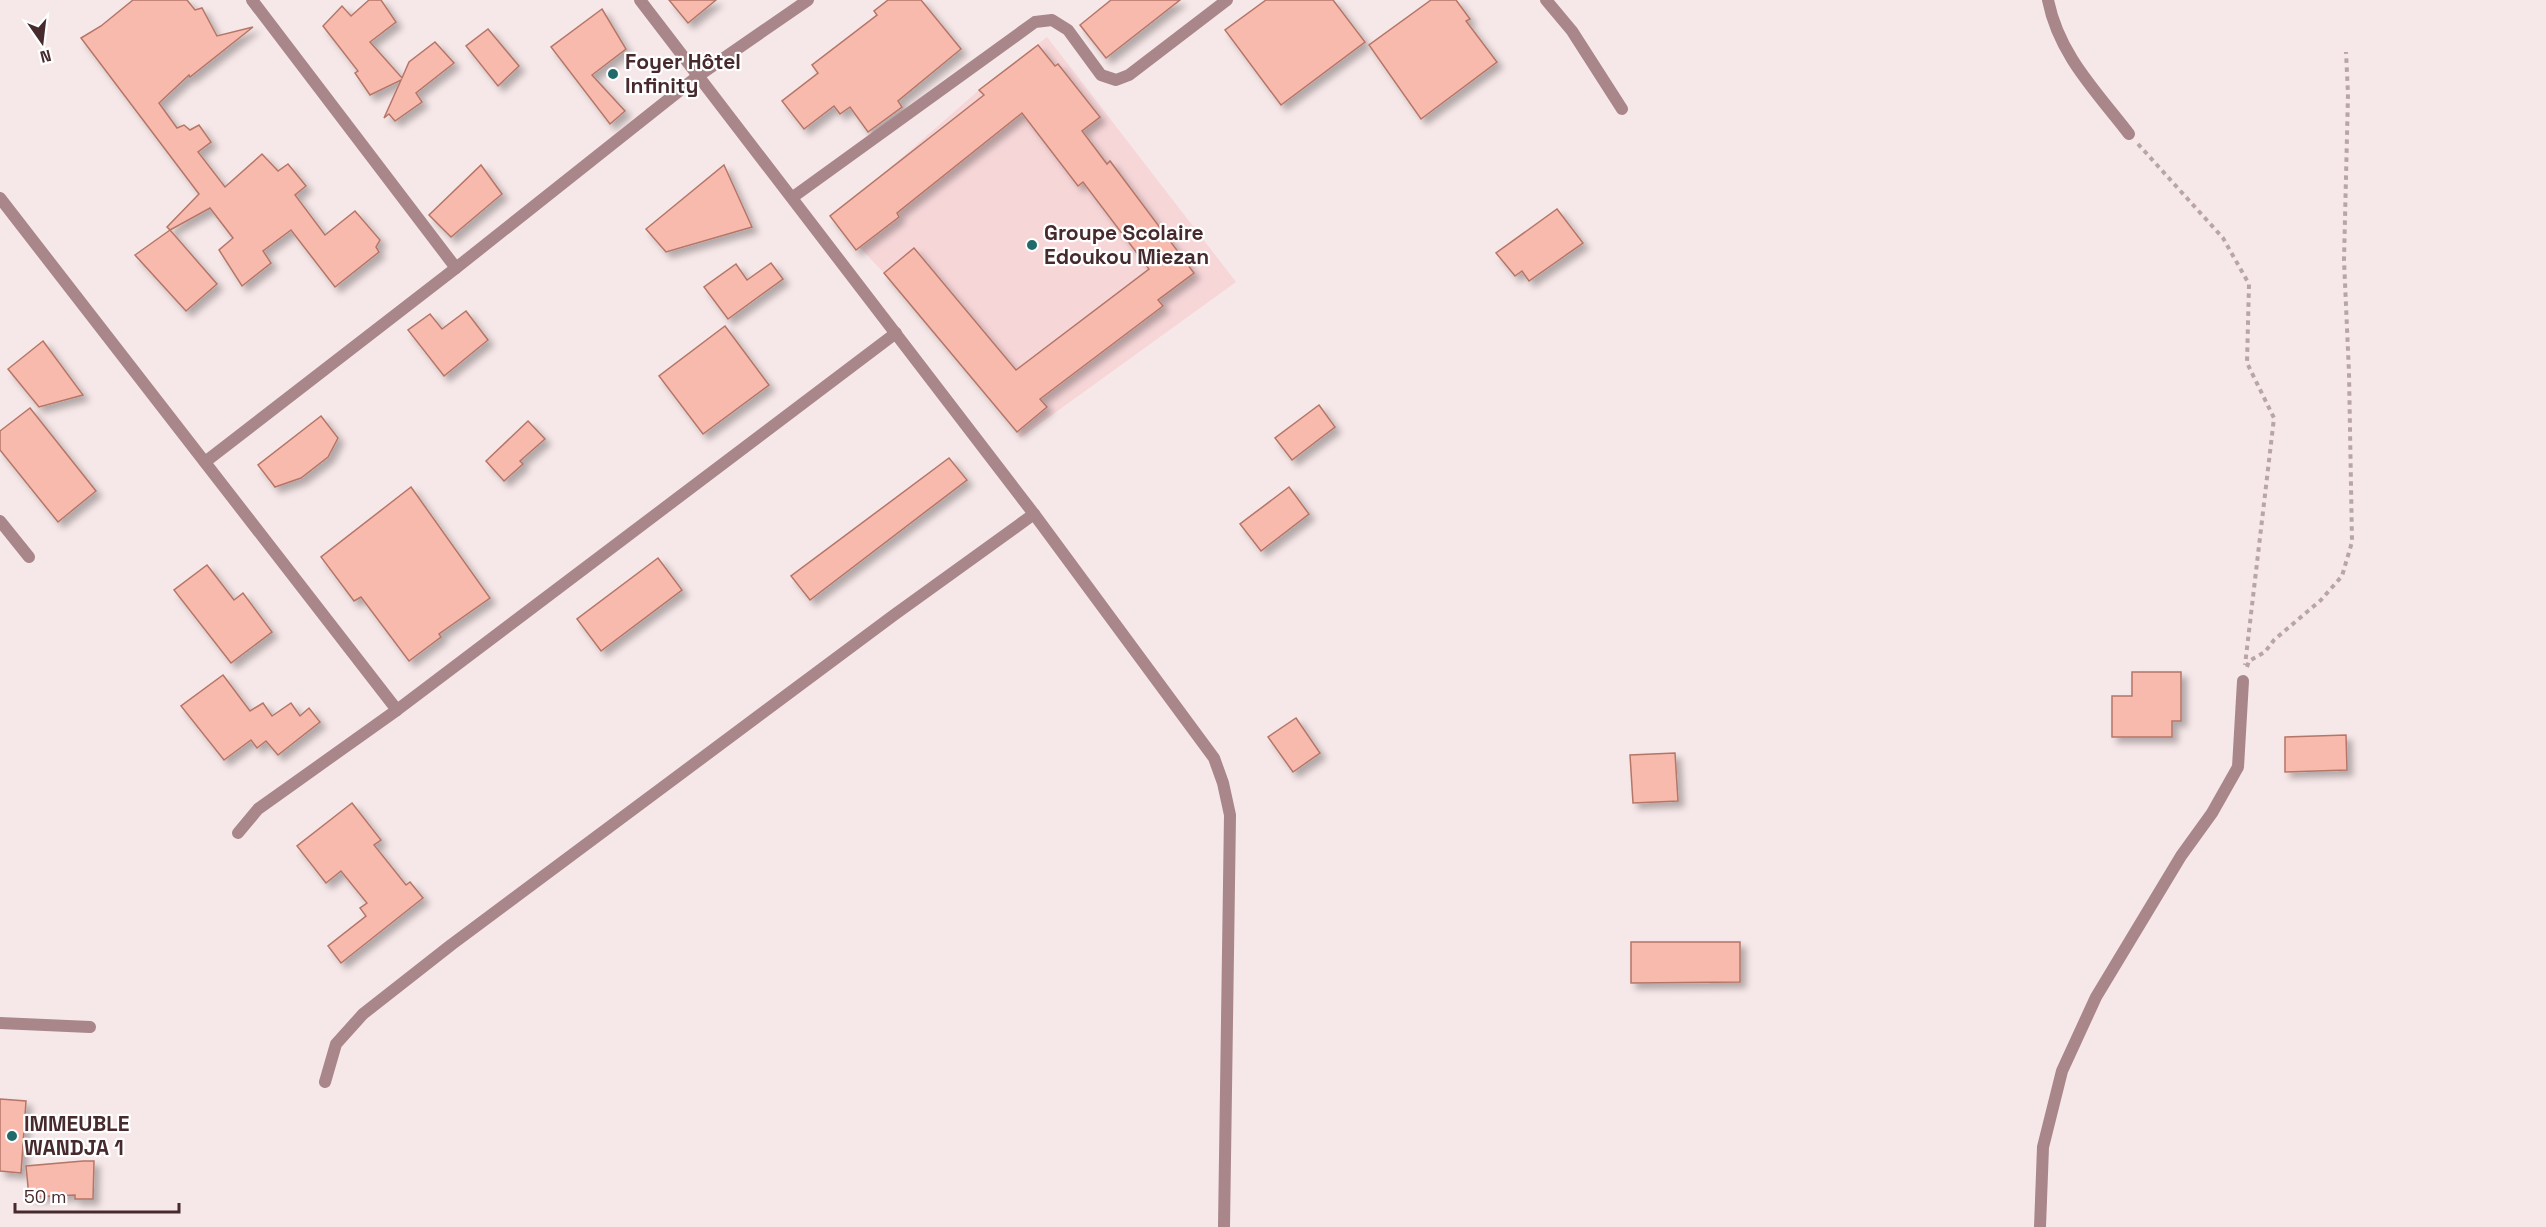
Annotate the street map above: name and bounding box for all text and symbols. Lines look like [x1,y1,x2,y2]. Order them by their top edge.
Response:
north arrow [12,12,72,72]
text: N [38,45,53,68]
place label: Foyer Hôtel Infinity [625,48,741,99]
marker: Foyer Hôtel Infinity [606,67,620,81]
place label: Groupe Scolaire Edoukou Miezan [1044,219,1209,270]
marker: Groupe Scolaire Edoukou Miezan [1025,238,1039,252]
place label: IMMEUBLE WANDJA 1 [24,1110,129,1161]
marker: IMMEUBLE WANDJA 1 [5,1129,19,1143]
scale bar [15,1176,178,1214]
text: 50 m [24,1185,66,1208]

